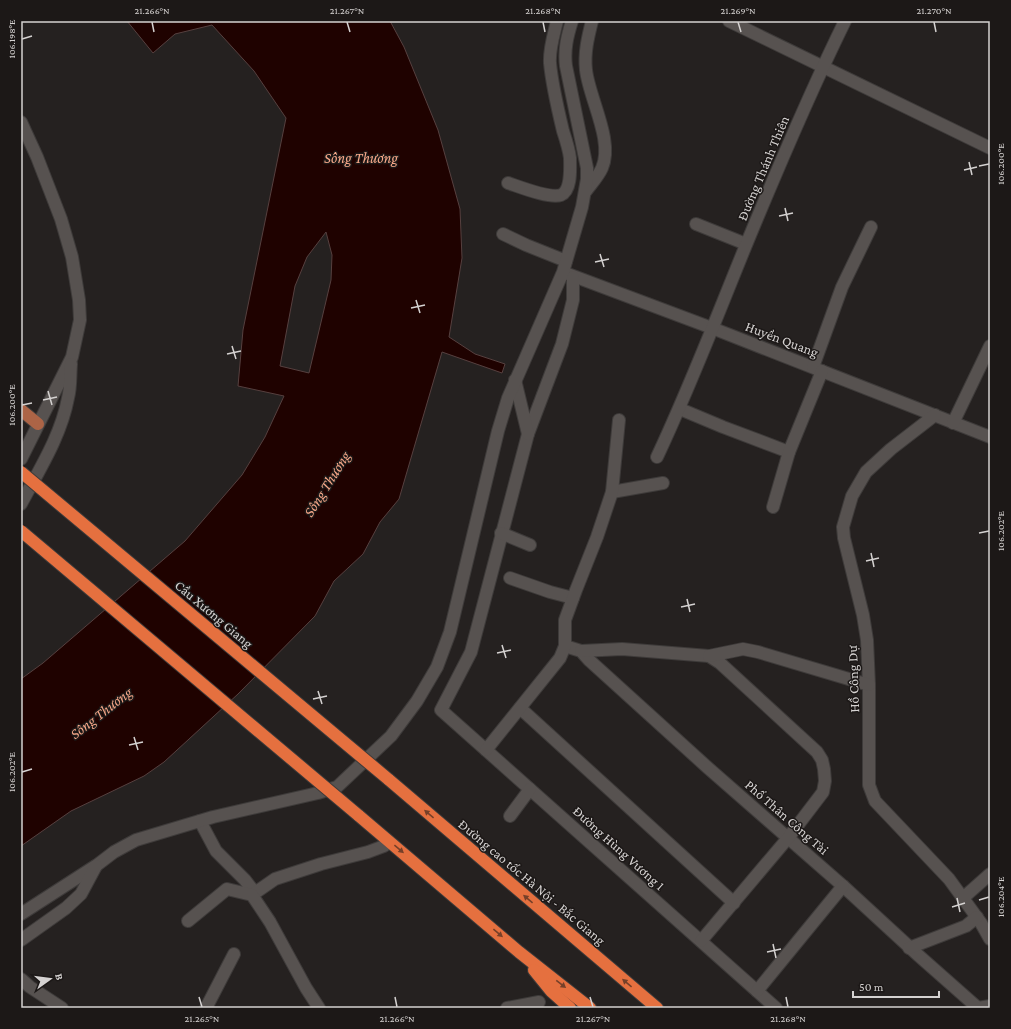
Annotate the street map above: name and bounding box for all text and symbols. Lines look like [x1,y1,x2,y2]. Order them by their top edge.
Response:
text: 21.266°N [134,5,170,16]
text: 21.267°N [330,5,365,16]
text: 21.268°N [525,5,561,16]
text: 21.269°N [720,5,756,16]
text: 21.270°N [916,5,952,16]
text: 106.198°E [6,19,17,58]
street label: Đường Thánh Thiên [734,113,793,223]
text: 106.200°E [995,143,1006,185]
water label: Sông Thương [324,150,398,167]
street label: Huyền Quang [743,318,821,360]
text: 106.200°E [6,384,17,426]
water label: Sông Thương [301,448,354,520]
text: 106.202°E [995,510,1006,551]
street label: Cầu Xương Giang [172,577,256,651]
street label: Hồ Công Dự [844,644,862,713]
water label: Sông Thương [67,684,136,743]
text: 106.202°E [6,751,17,792]
street label: Phố Thân Công Tài [742,776,832,858]
street label: Đường Hùng Vương 1 [570,803,668,894]
one-way arrow [424,810,434,819]
street label: Đường cao tốc Hà Nội - Bắc Giang [455,816,609,948]
one-way arrow [394,844,403,853]
text: 106.204°E [995,876,1006,917]
one-way arrow [523,894,533,903]
one-way arrow [492,929,503,938]
north arrow [30,959,70,999]
text: B [53,972,66,982]
scale bar [853,973,939,999]
one-way arrow [622,978,633,987]
one-way arrow [555,980,566,989]
text: 50 m [859,980,884,994]
text: 21.265°N [185,1013,220,1024]
text: 21.266°N [379,1013,415,1024]
text: 21.267°N [576,1013,611,1024]
text: 21.268°N [770,1013,806,1024]

